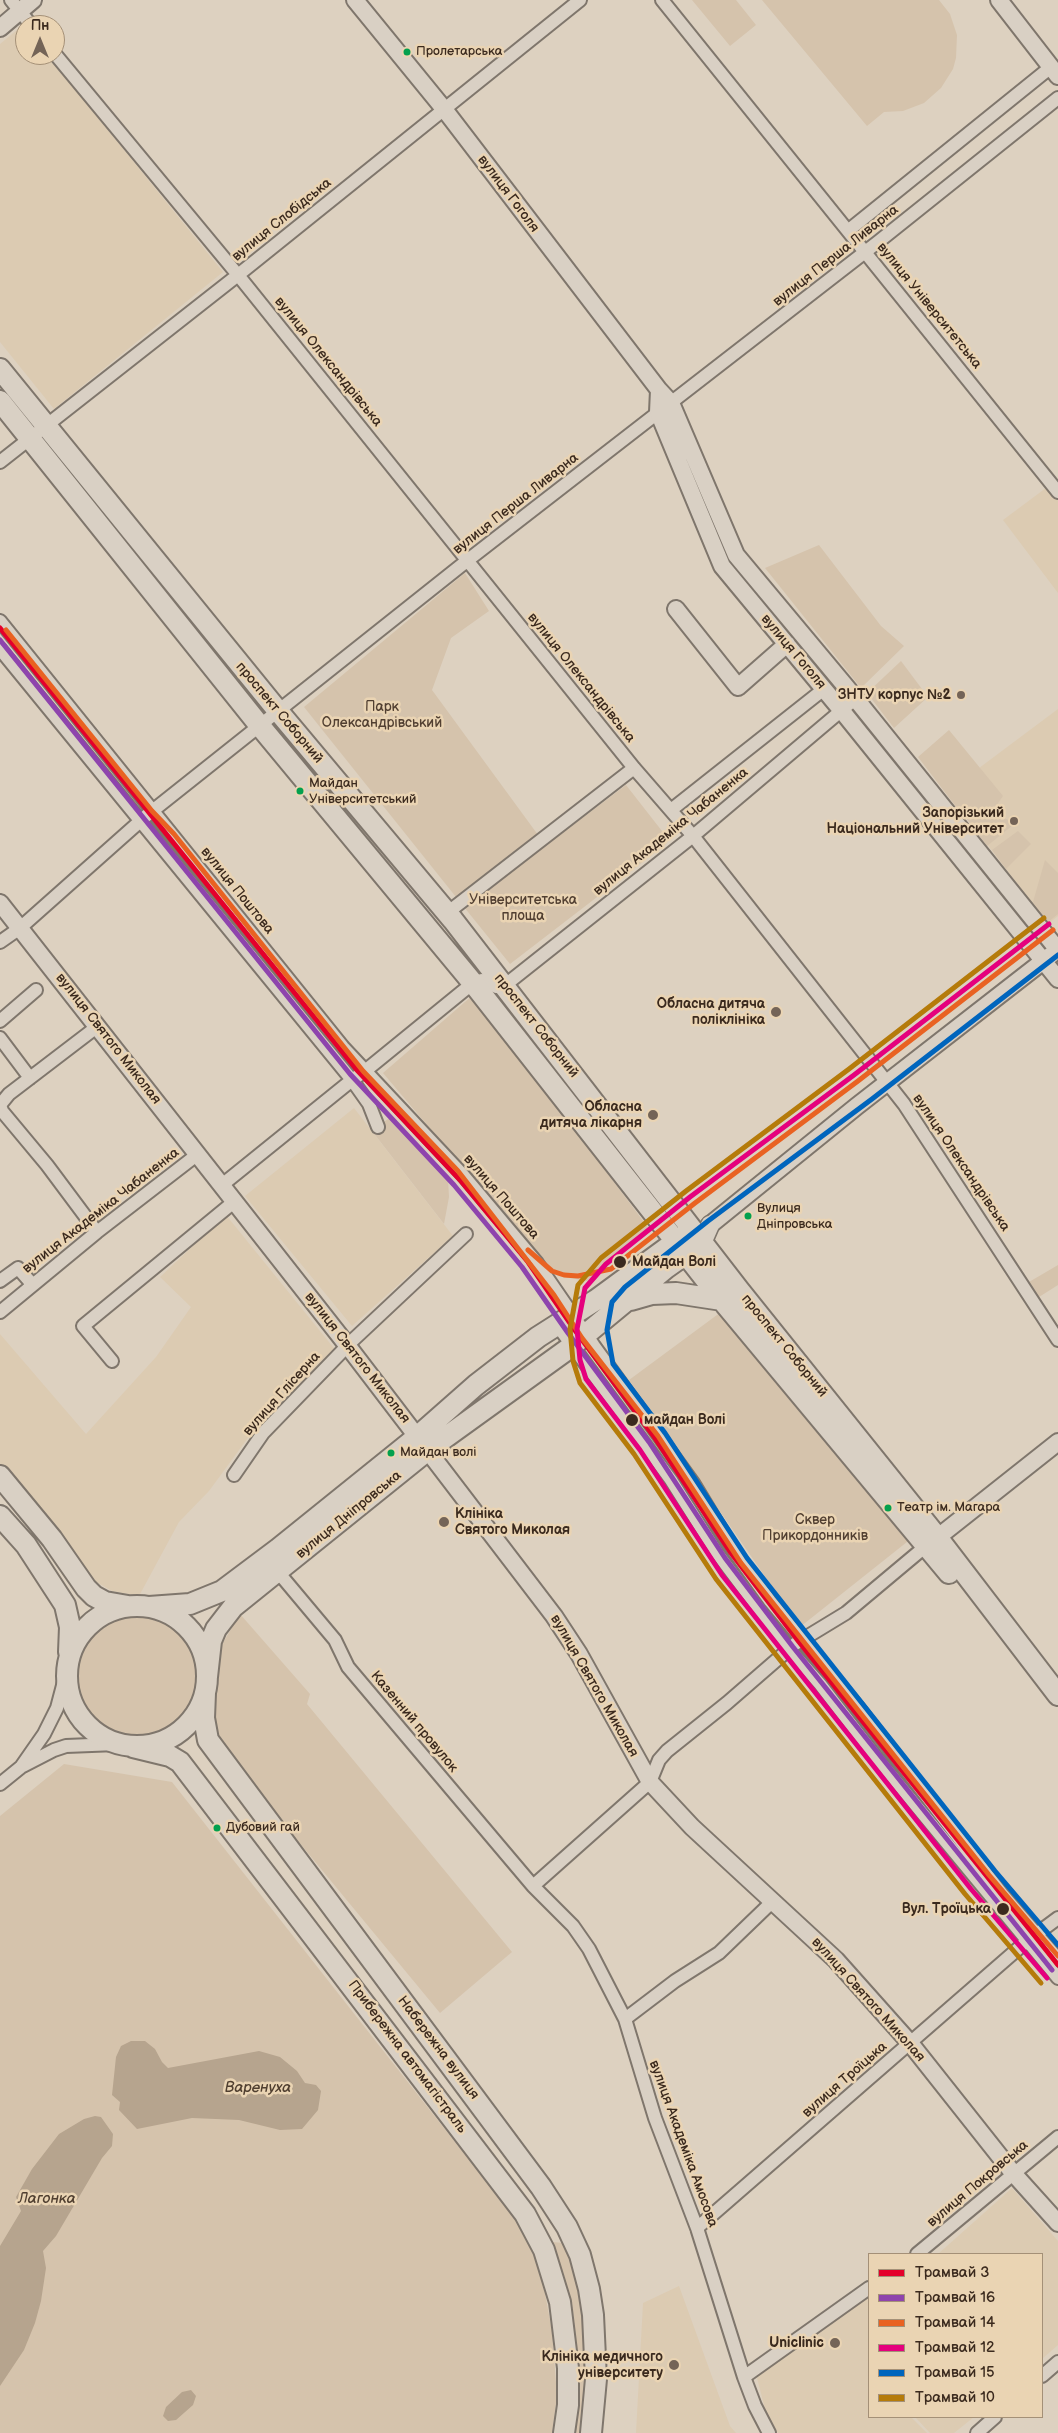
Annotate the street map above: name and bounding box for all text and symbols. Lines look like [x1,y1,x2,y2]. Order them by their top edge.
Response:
north arrow [15,15,65,65]
text: Пн [31,17,49,34]
place label: Пролетарська [416,44,502,60]
marker: Пролетарська [402,47,412,57]
street label: вулиця Гоголя [473,152,543,236]
street label: вулиця Слобідська [229,175,335,265]
street label: вулиця Перша Ливарна [770,202,902,310]
street label: вулиця Університетська [873,240,985,372]
street label: вулиця Олександрівська [271,294,385,430]
street label: вулиця Перша Ливарна [450,450,582,558]
street label: вулиця Олександрівська [524,610,638,746]
street label: вулиця Гоголя [757,611,829,693]
street label: проспект Соборний [232,659,326,767]
place label: ЗНТУ корпус №2 [838,687,951,703]
marker: ЗНТУ корпус №2 [955,689,967,701]
park label: Парк Олександрівський [322,699,442,732]
street label: вулиця Академіка Чабаненка [590,764,752,900]
place label: Майдан Університетський [309,776,417,807]
marker: Майдан Університетський [295,786,305,796]
place label: Запорізький Національний Університет [826,805,1004,838]
marker: Запорізький Національний Університет [1008,815,1020,827]
street label: вулиця Поштова [197,844,277,938]
park label: Університетська площа [469,892,577,924]
street label: вулиця Святого Миколая [52,970,164,1108]
street label: проспект Соборний [490,971,582,1081]
place label: Обласна дитяча поліклініка [657,996,765,1028]
marker: Обласна дитяча поліклініка [769,1005,783,1019]
street label: вулиця Олександрівська [909,1091,1013,1235]
place label: Обласна дитяча лікарня [540,1099,642,1132]
marker: Обласна дитяча лікарня [646,1108,660,1122]
street label: вулиця Академіка Чабаненка [19,1145,183,1277]
street label: вулиця Поштова [460,1151,542,1243]
place label: Вулиця Дніпровська [757,1201,832,1232]
marker: Вулиця Дніпровська [743,1211,753,1221]
marker: Майдан Волі [612,1254,628,1270]
place label: Майдан Волі [632,1254,716,1270]
street label: вулиця Святого Миколая [301,1289,413,1427]
street label: проспект Соборний [737,1291,831,1401]
street label: вулиця Глісерна [240,1349,324,1439]
marker: майдан Волі [624,1412,640,1428]
place label: майдан Волі [644,1412,726,1428]
place label: Майдан волі [400,1445,476,1461]
marker: Майдан волі [386,1448,396,1458]
street label: вулиця Дніпровська [293,1467,405,1563]
place label: Театр ім. Магара [897,1500,1000,1516]
marker: Театр ім. Магара [883,1503,893,1513]
place label: Клініка Святого Миколая [455,1506,570,1538]
park label: Сквер Прикордонників [762,1512,868,1544]
marker: Клініка Святого Миколая [437,1515,451,1529]
street label: вулиця Святого Миколая [546,1612,642,1760]
street label: Казенний провулок [367,1668,461,1776]
place label: Дубовий гай [226,1820,300,1836]
marker: Дубовий гай [212,1823,222,1833]
place label: Вул. Троїцька [902,1901,991,1917]
marker: Вул. Троїцька [995,1901,1011,1917]
street label: вулиця Святого Миколая [808,1934,928,2066]
street label: Прибережна автомагістраль [344,1977,470,2137]
street label: Набережна вулиця [394,1993,482,2103]
street label: вулиця Троїцька [799,2039,891,2121]
street label: вулиця Академіка Амосова [645,2058,721,2230]
water label: Варенуха [225,2079,291,2097]
street label: вулиця Покровська [924,2137,1032,2231]
water label: Лагонка [18,2190,76,2208]
legend [868,2253,1043,2418]
text: Трамвай 3 [915,2263,989,2282]
text: Трамвай 16 [915,2288,995,2307]
text: Трамвай 14 [915,2313,995,2332]
place label: Uniclinic [769,2335,824,2351]
marker: Uniclinic [828,2336,842,2350]
text: Трамвай 12 [915,2338,995,2357]
place label: Клініка медичного університету [542,2349,663,2382]
marker: Клініка медичного університету [667,2358,681,2372]
text: Трамвай 15 [915,2363,995,2382]
text: Трамвай 10 [915,2388,995,2407]

